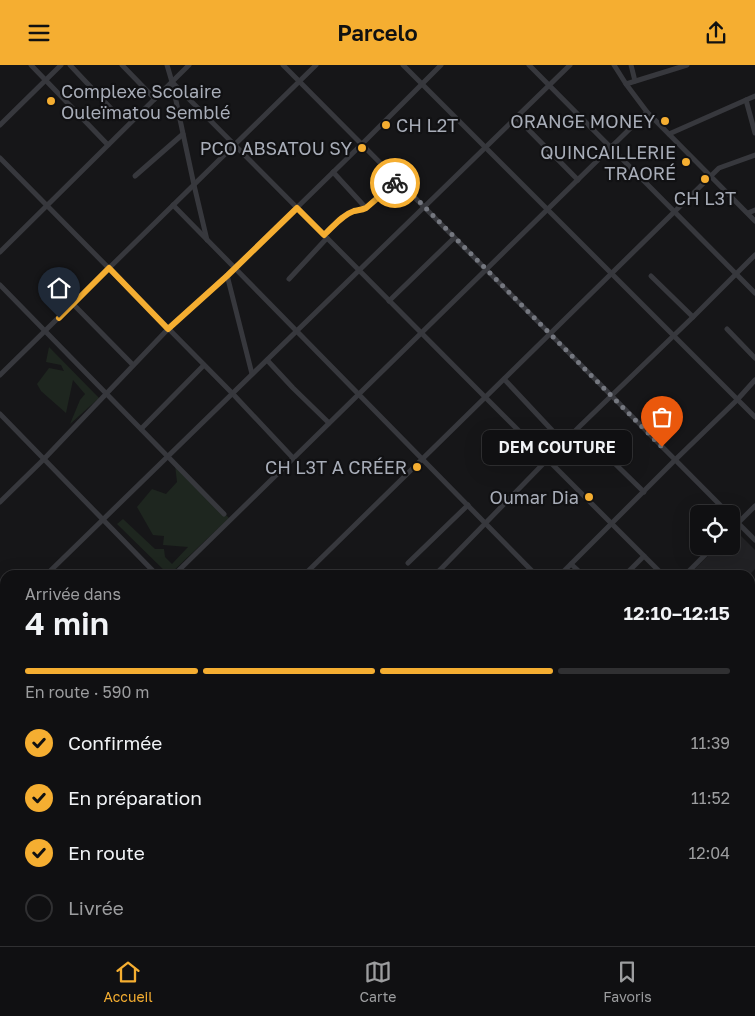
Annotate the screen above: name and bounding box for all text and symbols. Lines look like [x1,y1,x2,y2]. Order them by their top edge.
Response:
icon: menu [25,19,53,47]
text: Parcelo [337,19,418,46]
icon: share [702,19,730,47]
place label: Complexe Scolaire Ouleïmatou Semblé [61,80,230,123]
marker: Complexe Scolaire Ouleïmatou Semblé [45,95,57,107]
place label: ORANGE MONEY [510,110,655,132]
place label: CH L2T [396,114,458,136]
marker: ORANGE MONEY [659,115,671,127]
marker: CH L2T [380,119,392,131]
place label: PCO ABSATOU SY [200,137,352,159]
place label: QUINCAILLERIE TRAORÉ [540,141,676,184]
marker: PCO ABSATOU SY [356,142,368,154]
marker: QUINCAILLERIE TRAORÉ [680,156,692,168]
courier [370,158,420,208]
icon: bike [381,169,409,197]
marker: CH L3T [699,173,711,185]
place label: CH L3T [674,187,736,209]
pin [38,267,80,318]
icon: home [45,274,73,302]
pin [641,396,683,447]
icon: bag [648,403,676,431]
callout: DEM COUTURE [482,429,632,465]
text: DEM COUTURE [498,437,616,457]
place label: CH L3T A CRÉER [265,456,407,478]
marker: CH L3T A CRÉER [411,461,423,473]
place label: Oumar Dia [490,486,579,508]
marker: Oumar Dia [583,491,595,503]
map controls [690,505,740,555]
button: locate [690,505,740,555]
text: Arrivée dans [25,584,121,604]
text: 12:10–12:15 [624,601,730,624]
text: 4 min [25,604,109,642]
text: En route · 590 m [25,682,149,702]
icon: check [25,729,53,757]
text: Confirmée [68,731,162,754]
text: 11:39 [691,733,730,753]
icon: check [25,784,53,812]
text: En préparation [68,786,202,809]
text: 11:52 [691,788,730,808]
icon: check [25,839,53,867]
text: En route [68,841,145,864]
text: 12:04 [688,843,730,863]
text: Livrée [68,896,124,919]
tab: Accueil [103,958,153,1005]
tab: Carte [360,958,396,1005]
tab: Favoris [603,958,652,1005]

